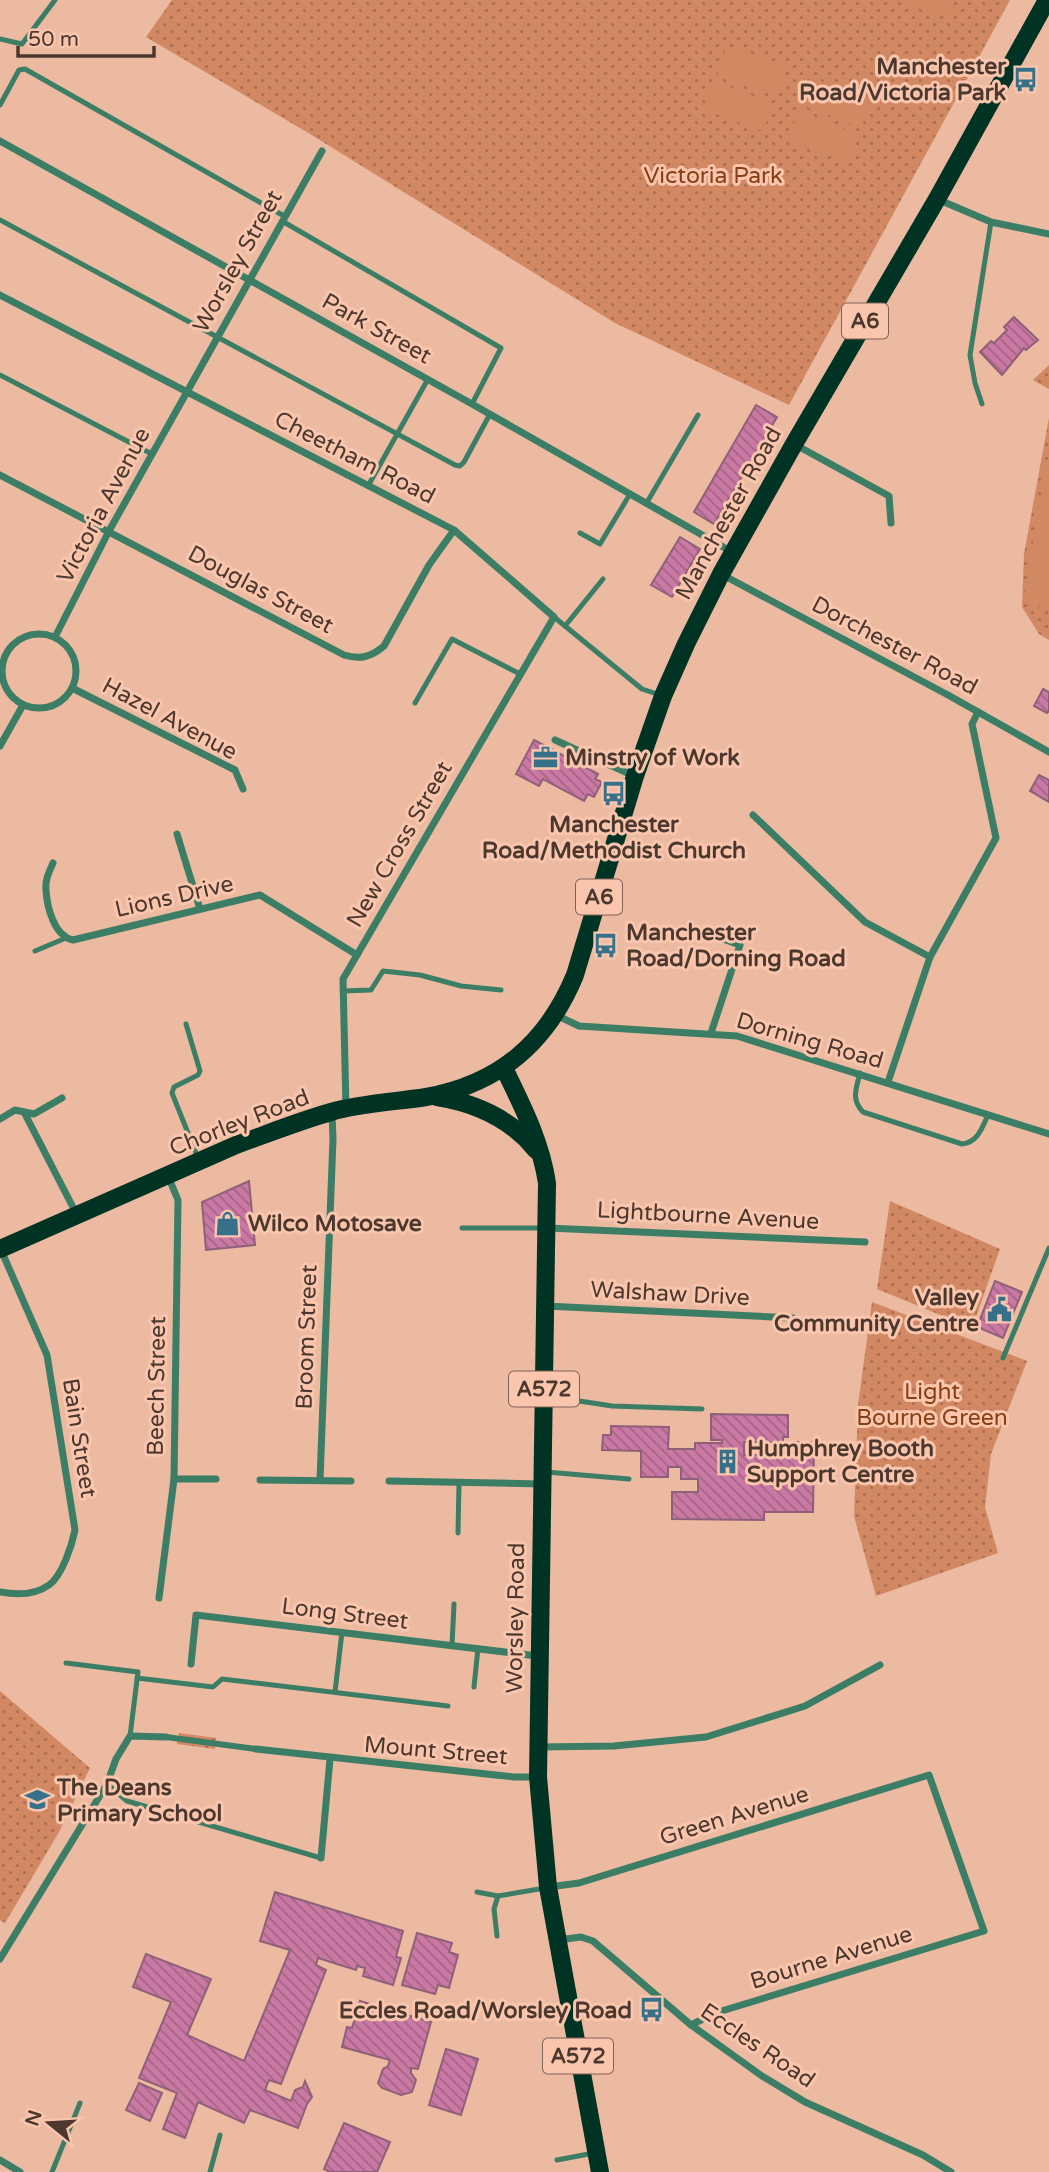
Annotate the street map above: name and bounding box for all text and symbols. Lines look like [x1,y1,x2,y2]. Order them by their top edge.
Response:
scale bar [18,14,154,58]
text: 50 m [28,27,79,52]
place label: Manchester Road/Victoria Park [799,53,1007,107]
bus stop icon: Manchester Road/Victoria Park [1012,65,1040,93]
park label: Victoria Park [644,162,782,190]
street label: Worsley Street [187,185,289,338]
street label: Park Street [317,287,436,371]
road number: A6 [842,304,888,338]
street label: Cheetham Road [269,405,440,510]
street label: Manchester Road [670,422,788,605]
street label: Victoria Avenue [51,423,157,588]
street label: Douglas Street [183,540,338,640]
street label: Dorchester Road [807,590,982,701]
street label: Hazel Avenue [97,672,242,766]
office icon: Minstry of Work [531,743,559,771]
place label: Minstry of Work [565,744,740,772]
street label: New Cross Street [341,756,459,933]
bus stop icon: Manchester Road/Methodist Church [600,780,628,808]
place label: Manchester Road/Methodist Church [482,811,746,865]
street label: Lions Drive [112,870,236,924]
road number: A6 [576,880,622,914]
place label: Manchester Road/Dorning Road [626,919,846,973]
bus stop icon: Manchester Road/Dorning Road [592,931,620,959]
street label: Dorning Road [733,1007,886,1075]
street label: Chorley Road [165,1083,313,1162]
street label: Lightbourne Avenue [596,1196,820,1236]
shop icon: Wilco Motosave [214,1209,242,1237]
place label: Wilco Motosave [248,1210,422,1238]
street label: Broom Street [290,1264,324,1410]
street label: Walshaw Drive [590,1276,750,1312]
place label: Valley Community Centre [774,1284,980,1338]
public building icon: Valley Community Centre [985,1296,1013,1324]
street label: Beech Street [142,1316,172,1456]
road number: A572 [509,1372,579,1406]
street label: Bain Street [56,1377,102,1500]
park label: Light Bourne Green [856,1378,1008,1432]
place label: Humphrey Booth Support Centre [747,1435,934,1489]
building icon: Humphrey Booth Support Centre [713,1447,741,1475]
street label: Worsley Road [501,1542,531,1694]
street label: Long Street [280,1592,410,1636]
street label: Mount Street [363,1731,509,1771]
place label: The Deans Primary School [56,1774,222,1828]
street label: Green Avenue [656,1780,812,1852]
school or university icon: The Deans Primary School [23,1786,51,1814]
street label: Bourne Avenue [747,1920,916,1996]
bus stop icon: Eccles Road/Worsley Road [638,1996,666,2024]
place label: Eccles Road/Worsley Road [339,1997,632,2025]
street label: Eccles Road [695,1997,820,2094]
road number: A572 [543,2038,613,2074]
north arrow [14,2088,84,2158]
text: N [21,2107,47,2129]

